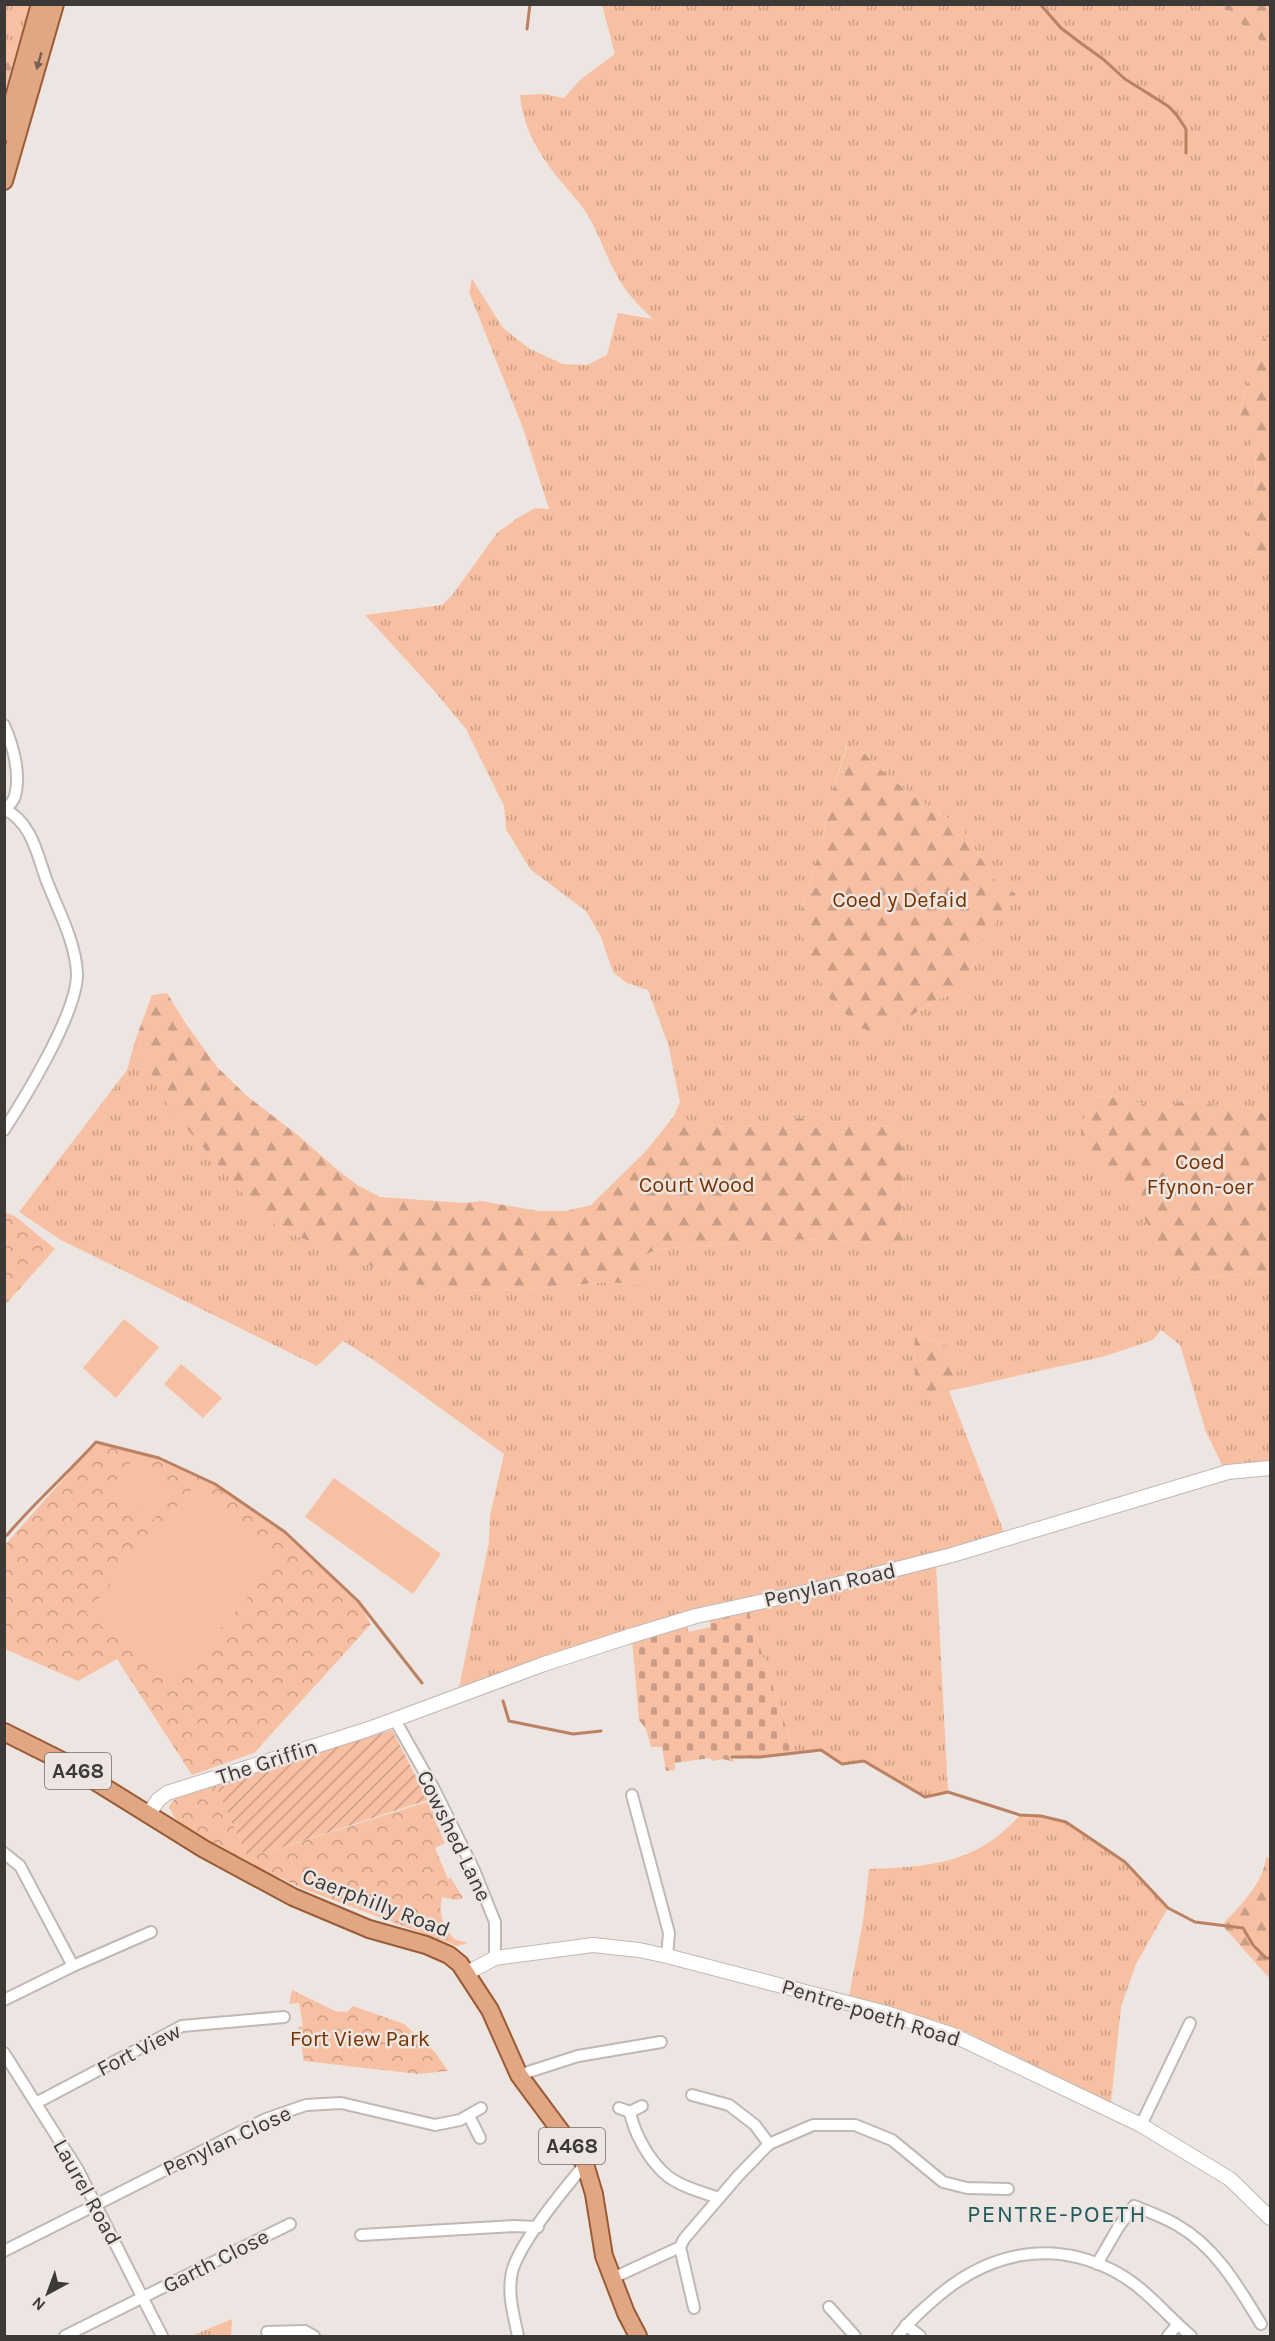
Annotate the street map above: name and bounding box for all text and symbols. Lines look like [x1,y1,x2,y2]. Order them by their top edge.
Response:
one-way arrow [34,52,43,70]
park label: Coed y Defaid [832,887,968,913]
park label: Coed Ffynon-oer [1147,1149,1253,1200]
park label: Court Wood [639,1172,755,1198]
street label: Penylan Road [762,1557,898,1613]
street label: The Griffin [213,1734,321,1790]
road number: A468 [45,1753,111,1789]
street label: Cowshed Lane [411,1766,497,1906]
street label: Caerphilly Road [299,1863,453,1943]
street label: Pentre-poeth Road [778,1973,964,2053]
street label: Fort View [93,2018,185,2082]
park label: Fort View Park [290,2026,430,2052]
street label: Penylan Close [159,2100,295,2182]
road number: A468 [539,2128,605,2164]
street label: Laurel Road [47,2135,127,2249]
district label: PENTRE-POETH [967,2200,1147,2228]
street label: Garth Close [159,2223,273,2299]
north arrow [18,2263,78,2323]
text: N [28,2293,49,2315]

